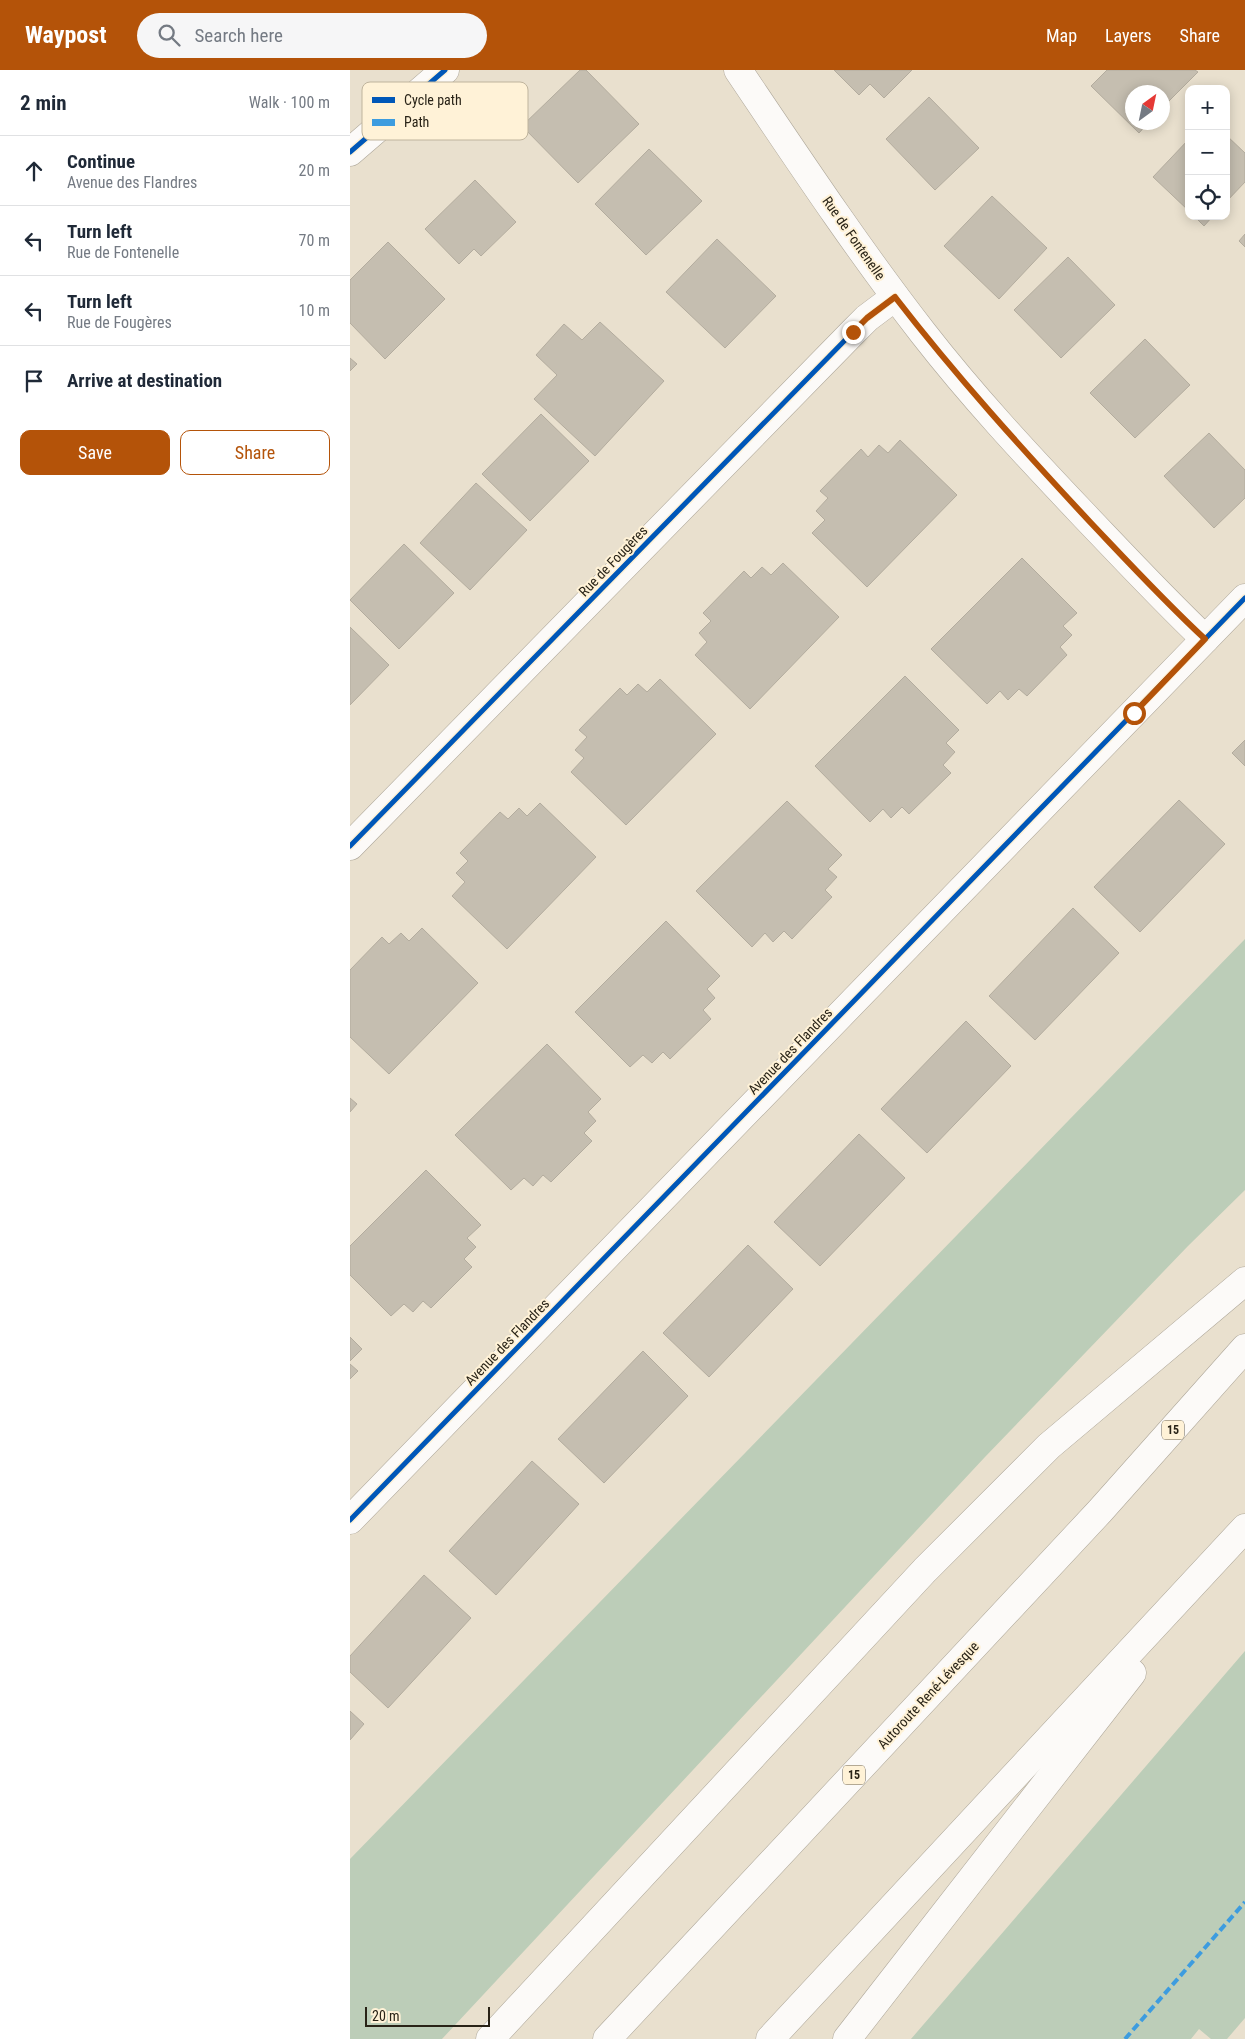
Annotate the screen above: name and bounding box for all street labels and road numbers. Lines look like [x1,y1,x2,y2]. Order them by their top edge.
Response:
street label: Rue de Fontenelle [819,193,889,283]
street label: Rue de Fougères [575,522,651,600]
street label: Avenue des Flandres [745,1004,835,1098]
street label: Avenue des Flandres [462,1295,552,1389]
road number: 15 [1162,1420,1184,1440]
street label: Autoroute René-Lévesque [874,1638,982,1752]
road number: 15 [843,1766,865,1784]

